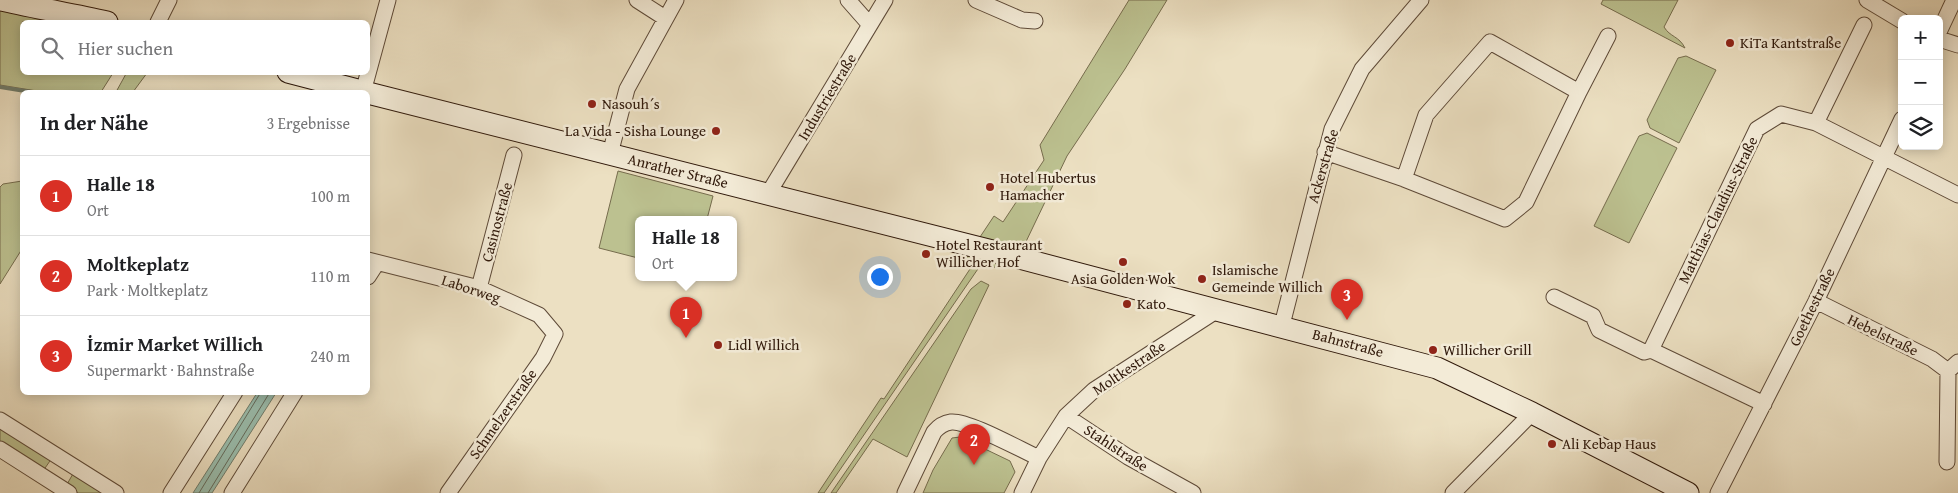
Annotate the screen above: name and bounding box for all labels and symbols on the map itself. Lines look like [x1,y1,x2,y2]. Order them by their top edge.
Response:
place label: KiTa Kantstraße [1740,32,1841,53]
marker: KiTa Kantstraße [1724,37,1736,49]
street label: Industriestraße [792,49,861,144]
place label: Nasouh´s [602,93,660,114]
marker: Nasouh´s [586,98,598,110]
place label: La Vida - Sisha Lounge [565,120,706,141]
marker: La Vida - Sisha Lounge [710,125,722,137]
street label: Ackerstraße [1302,126,1343,205]
street label: Matthias-Claudius-Straße [1673,133,1762,287]
street label: Anrather Straße [626,148,730,193]
place label: Hotel Hubertus Hamacher [1000,167,1096,205]
street label: Casinostraße [476,180,517,264]
marker: Hotel Hubertus Hamacher [984,181,996,193]
place label: Hotel Restaurant Willicher Hof [936,234,1043,272]
marker: Hotel Restaurant Willicher Hof [920,248,932,260]
marker: Asia Golden Wok [1117,256,1129,268]
place label: Islamische Gemeinde Willich [1212,259,1323,297]
your location [867,264,893,290]
street label: Goethestraße [1784,264,1840,349]
place label: Asia Golden Wok [1071,268,1176,289]
street label: Laborweg [439,269,504,308]
marker: Islamische Gemeinde Willich [1196,273,1208,285]
pin: 3 [1331,279,1363,320]
place label: Kato [1137,293,1166,314]
pin: 1 [670,297,702,338]
marker: Kato [1121,298,1133,310]
street label: Hebelstraße [1844,308,1922,361]
street label: Bahnstraße [1310,323,1386,362]
place label: Lidl Willich [728,334,800,355]
street label: Moltkestraße [1088,335,1169,400]
marker: Lidl Willich [712,339,724,351]
place label: Willicher Grill [1443,339,1532,360]
marker: Willicher Grill [1427,344,1439,356]
street label: Schmelzerstraße [464,364,541,463]
street label: Stahlstraße [1080,419,1152,476]
pin: 2 [958,424,990,465]
place label: Ali Kebap Haus [1562,433,1656,454]
marker: Ali Kebap Haus [1546,438,1558,450]

